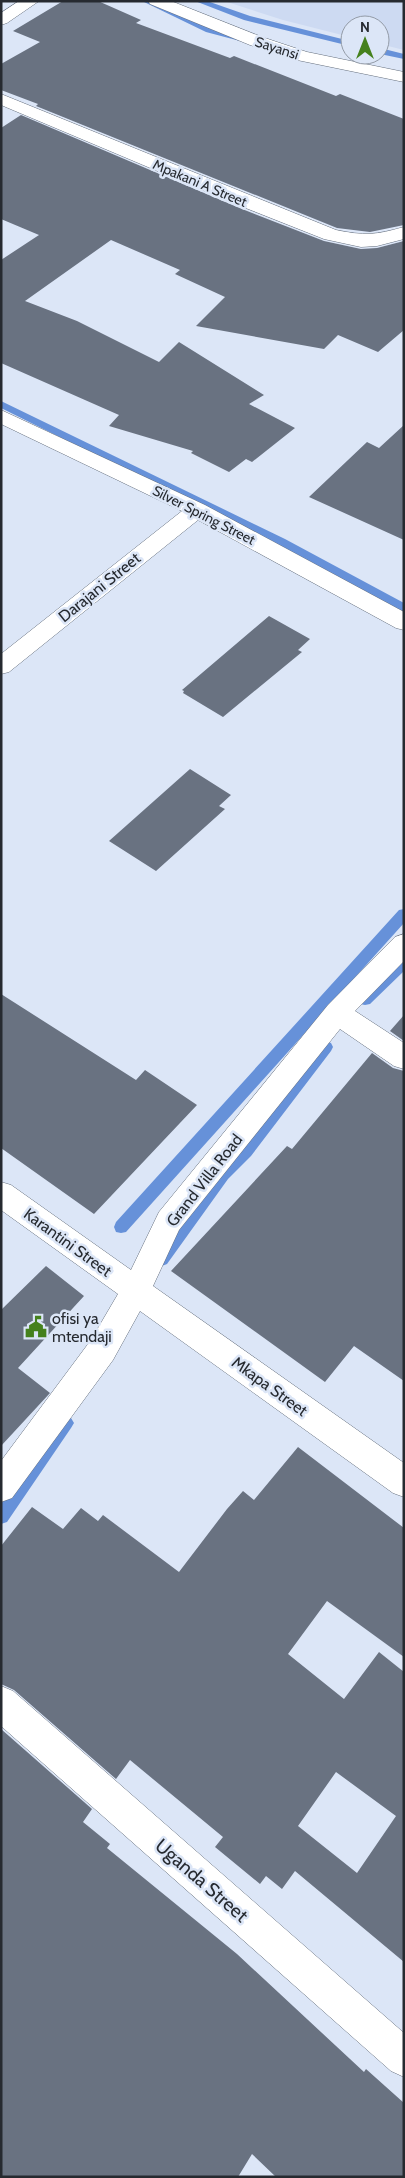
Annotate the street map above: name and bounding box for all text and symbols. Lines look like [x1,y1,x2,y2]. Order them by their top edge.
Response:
north arrow [340,15,390,65]
text: N [360,18,370,36]
street label: Sayansi [253,32,301,64]
street label: Mpakani A Street [150,155,250,211]
street label: Silver Spring Street [150,481,259,549]
street label: Darajani Street [55,548,145,626]
street label: Grand Villa Road [162,1130,246,1230]
street label: Karantini Street [20,1204,116,1281]
place label: ofisi ya mtendaji [52,1309,112,1346]
public building icon: ofisi ya mtendaji [23,1314,49,1340]
street label: Mkapa Street [228,1353,312,1421]
street label: Uganda Street [151,1834,253,1927]

